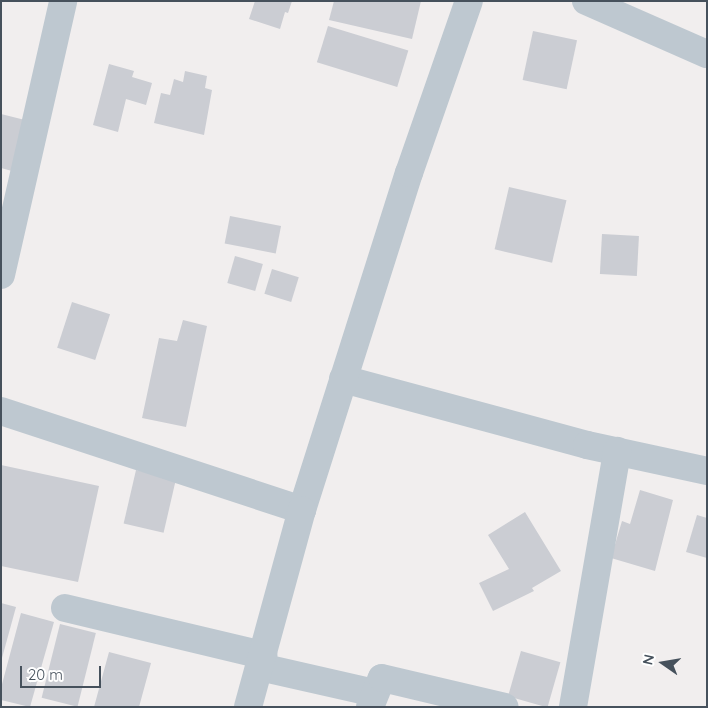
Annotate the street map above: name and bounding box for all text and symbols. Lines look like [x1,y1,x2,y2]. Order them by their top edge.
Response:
north arrow [638,638,688,688]
text: N [638,653,658,667]
scale bar [22,656,104,688]
text: 20 m [28,665,63,684]

